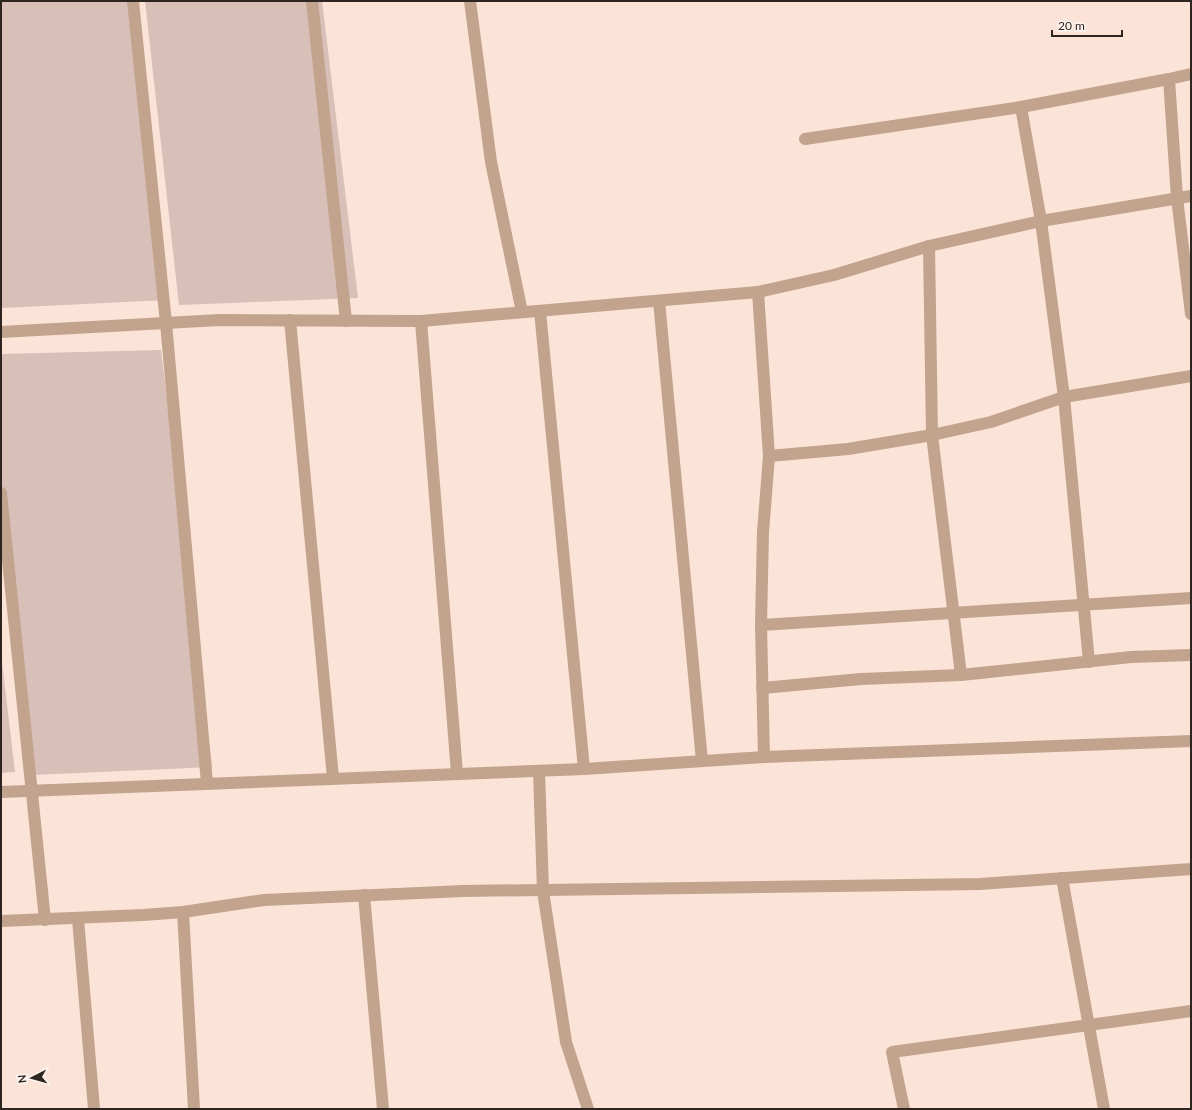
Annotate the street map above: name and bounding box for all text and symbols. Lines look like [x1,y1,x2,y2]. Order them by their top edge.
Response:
scale bar [1052,12,1122,38]
text: 20 m [1058,18,1085,33]
north arrow [12,1058,52,1098]
text: N [15,1074,28,1084]

